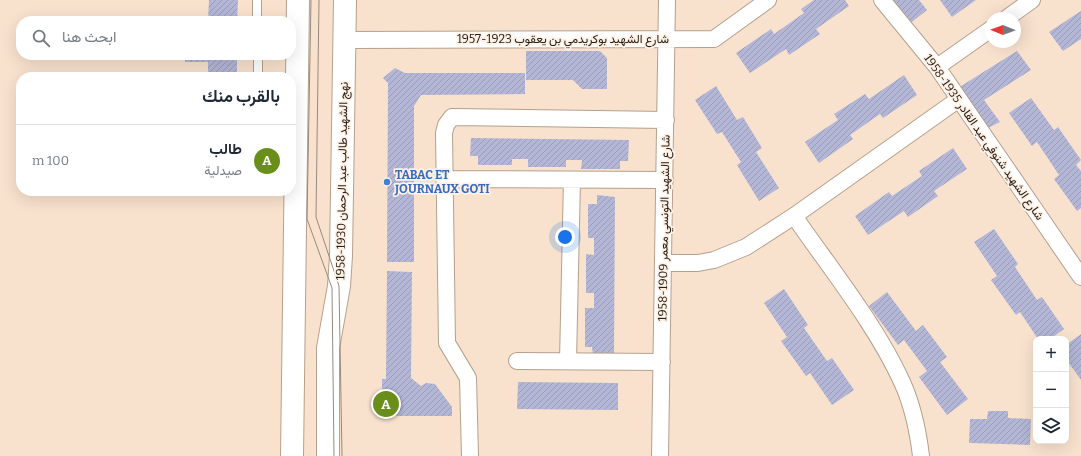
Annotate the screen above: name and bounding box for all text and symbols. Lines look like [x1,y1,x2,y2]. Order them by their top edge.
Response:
north arrow [985,12,1021,48]
search box [16,16,296,60]
icon: search [30,27,52,49]
text: ابحث هنا [62,28,116,46]
street label: شارع الشهيد بوكريدمي بن يعقوب 1923-1957 [457,32,669,49]
street label: شارع الشهيد شنوفي عبد القادر 1935-1958 [919,51,1047,224]
street label: نهج الشهيد طالب عبد الرحمان 1930-1958 [333,82,353,280]
text: بالقرب منك [202,86,280,107]
street label: شارع الشهيد التونسي معمر 1909-1958 [655,135,676,321]
text: طالب [209,140,242,158]
text: 100 m [32,153,69,168]
text: A [262,153,272,168]
text: صيدلية [204,163,242,178]
place label: TABAC ET JOURNAUX GOTI [394,168,490,196]
marker: TABAC ET JOURNAUX GOTI [382,177,392,187]
your location [555,227,575,247]
map controls [1033,336,1069,444]
button: + [1033,336,1069,372]
button: − [1033,372,1069,408]
pin: A [373,389,399,419]
button: layers [1033,408,1069,444]

